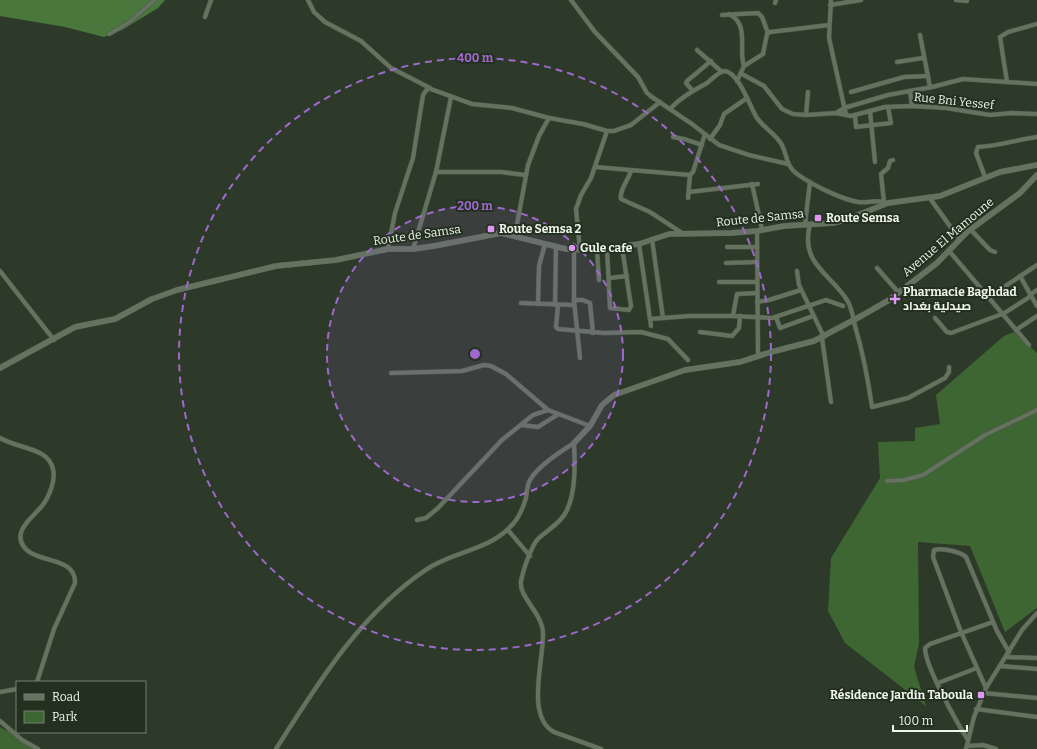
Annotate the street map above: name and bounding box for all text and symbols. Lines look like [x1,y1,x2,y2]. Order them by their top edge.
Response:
text: 400 m [457,51,494,65]
street label: Rue Bni Yessef [913,90,996,112]
street label: Avenue El Mamoune [899,195,997,279]
text: 200 m [457,199,493,213]
street label: Route de Samsa [715,206,805,230]
place label: Route Semsa [826,211,900,225]
marker: Route Semsa [813,213,823,223]
street label: Route de Samsa [372,222,462,248]
place label: Route Semsa 2 [499,222,582,236]
marker: Route Semsa 2 [486,224,496,234]
place label: Gule cafe [580,241,633,255]
marker: Gule cafe [567,243,577,253]
place label: Pharmacie Baghdad صيدلية بغداد [903,285,1018,313]
marker: Pharmacie Baghdad صيدلية بغداد [890,294,900,304]
centre of rings [468,347,482,361]
legend [16,681,146,733]
place label: Résidence Jardin Taboula [830,688,973,702]
text: Road [52,690,80,704]
marker: Résidence Jardin Taboula [976,690,986,700]
scale bar [893,707,967,733]
text: Park [52,710,78,724]
text: 100 m [899,714,934,728]

